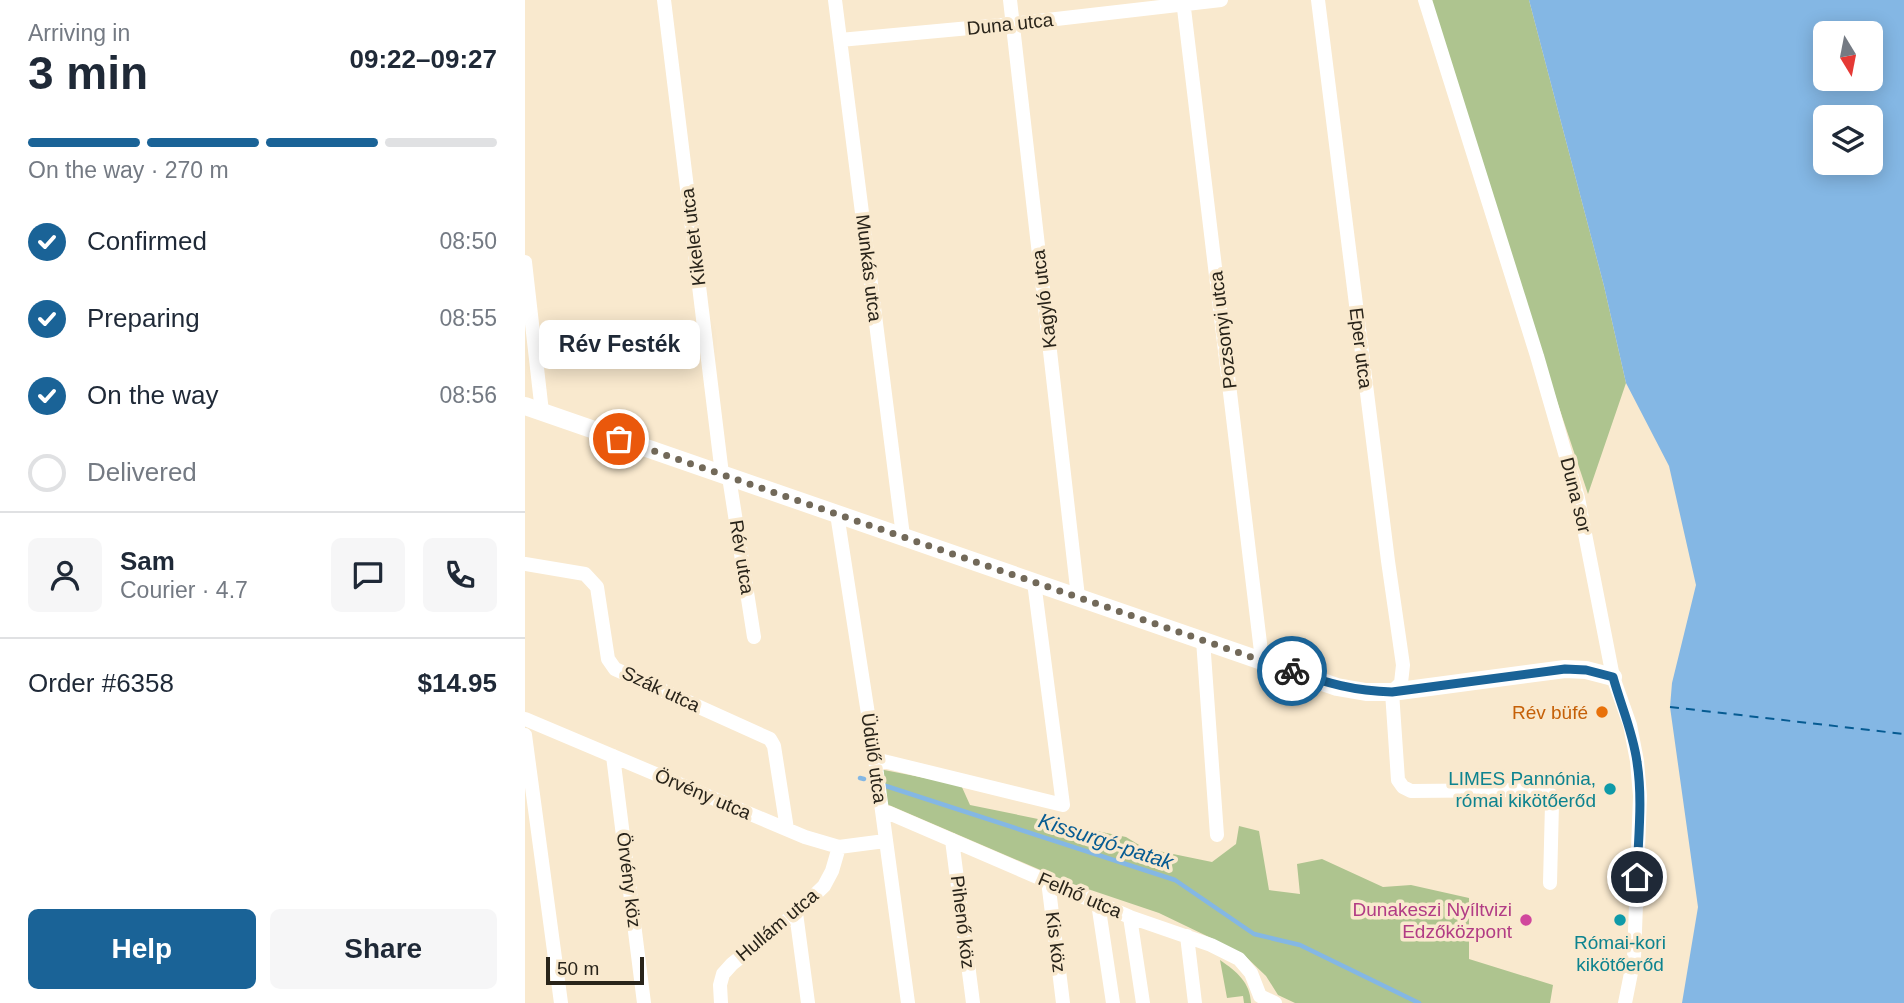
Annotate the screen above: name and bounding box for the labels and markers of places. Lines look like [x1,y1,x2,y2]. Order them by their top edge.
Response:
callout: Rév Festék [539,320,699,369]
pin [589,409,649,469]
place label: Rév büfé [1512,702,1588,723]
marker: Rév büfé [1594,704,1610,720]
place label: LIMES Pannónia, római kikötőerőd [1448,768,1596,811]
marker: LIMES Pannónia, római kikötőerőd [1602,781,1618,797]
pin [1607,847,1667,907]
place label: Dunakeszi Nyíltvizi Edzőközpont [1353,899,1513,942]
marker: Dunakeszi Nyíltvizi Edzőközpont [1518,912,1534,928]
marker: Római-kori kikötőerőd [1612,912,1628,928]
place label: Római-kori kikötőerőd [1574,932,1666,975]

